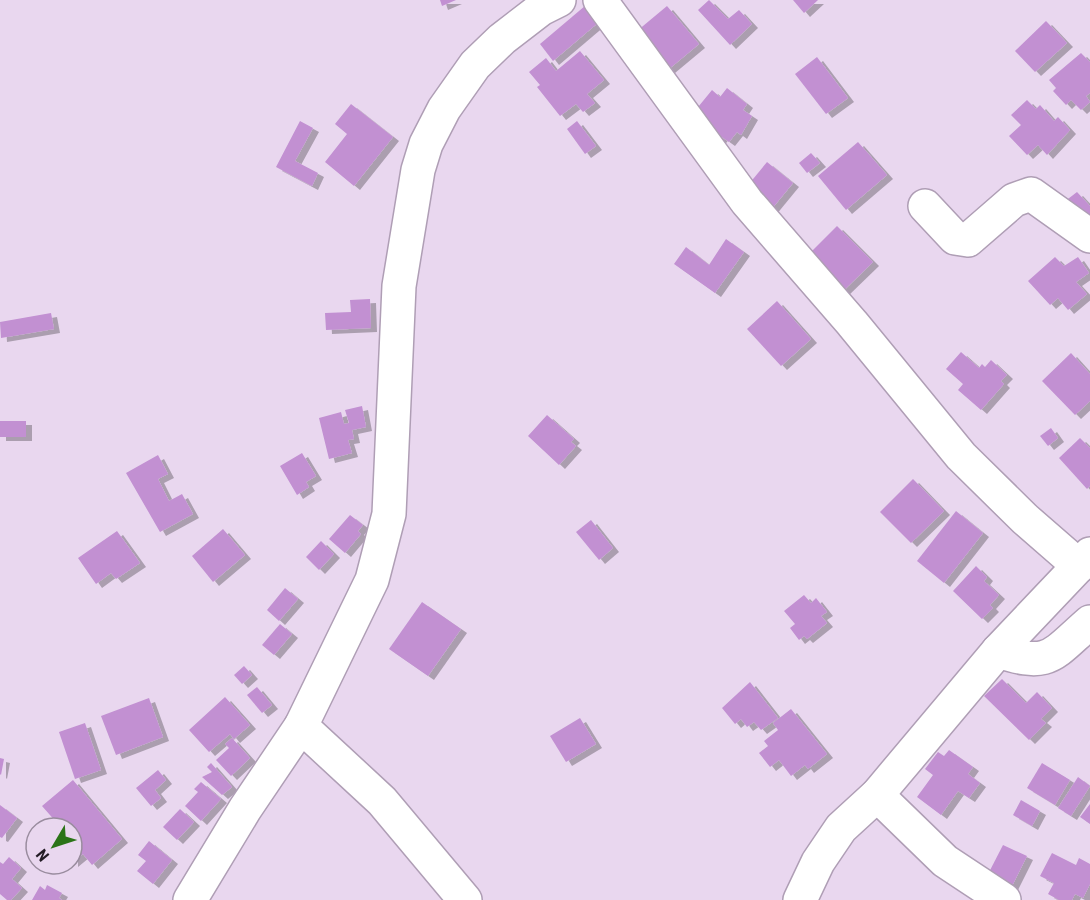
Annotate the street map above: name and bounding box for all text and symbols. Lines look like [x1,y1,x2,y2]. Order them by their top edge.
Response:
north arrow [24,816,84,876]
text: N [32,845,53,865]

